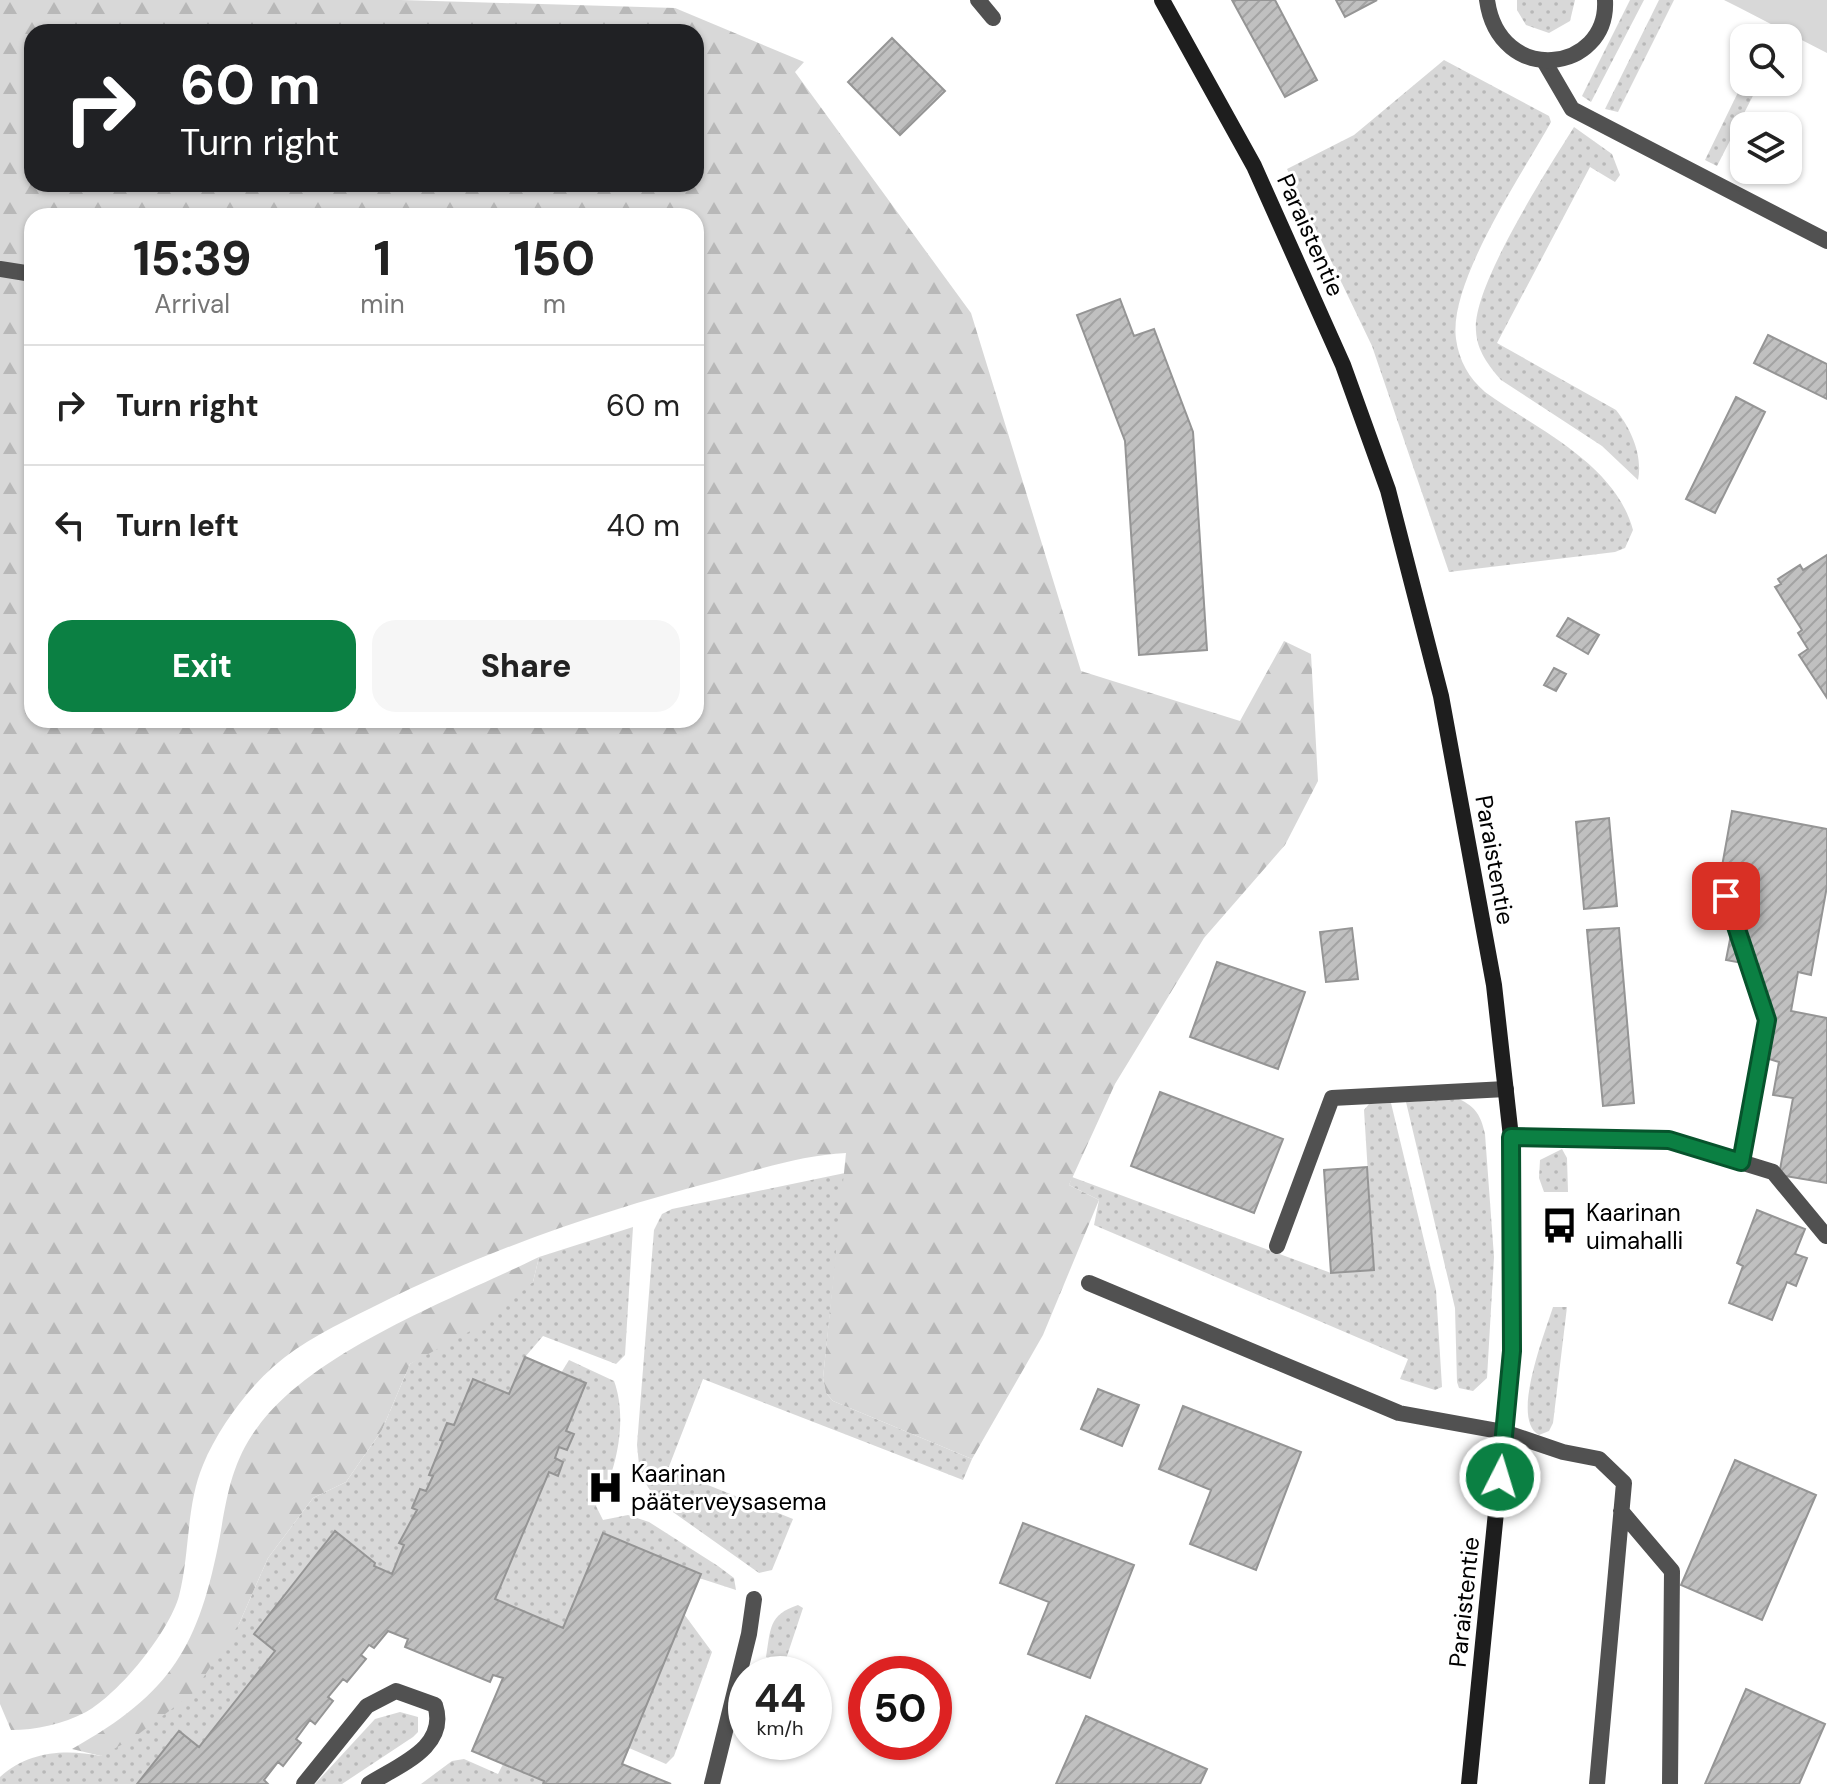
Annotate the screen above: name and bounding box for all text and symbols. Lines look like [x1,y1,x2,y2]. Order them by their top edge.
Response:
map controls [1730,24,1802,184]
button: search [1730,24,1802,96]
text: 60 m [180,48,321,121]
icon: right [48,56,152,160]
button: layers [1730,112,1802,184]
text: Turn right [180,119,339,166]
street label: Paraistentie [1270,169,1352,301]
text: 15:39 [133,227,251,290]
text: 1 [374,227,391,290]
text: 150 [514,227,595,290]
text: Arrival [154,287,230,321]
text: min [360,287,405,321]
text: m [543,287,566,321]
icon: right [48,383,92,427]
text: Turn right [116,386,259,425]
text: 60 m [606,386,680,425]
icon: left [48,503,92,547]
text: Turn left [116,506,239,545]
text: 40 m [607,506,680,545]
button: Exit [48,620,356,712]
button: Share [372,620,680,712]
street label: Paraistentie [1468,793,1522,927]
pin [1692,862,1760,930]
icon: arrive [1704,874,1748,918]
place label: Kaarinan uimahalli [1586,1197,1683,1256]
bus stop icon: Kaarinan uimahalli [1541,1207,1579,1245]
position arrow [1458,1435,1542,1519]
place label: Kaarinan pääterveysasema [631,1458,826,1517]
hospital icon: Kaarinan pääterveysasema [586,1468,624,1506]
street label: Paraistentie [1442,1535,1486,1669]
speed limit sign: 50 [848,1656,952,1760]
text: 44 [754,1672,806,1724]
text: km/h [756,1715,804,1741]

